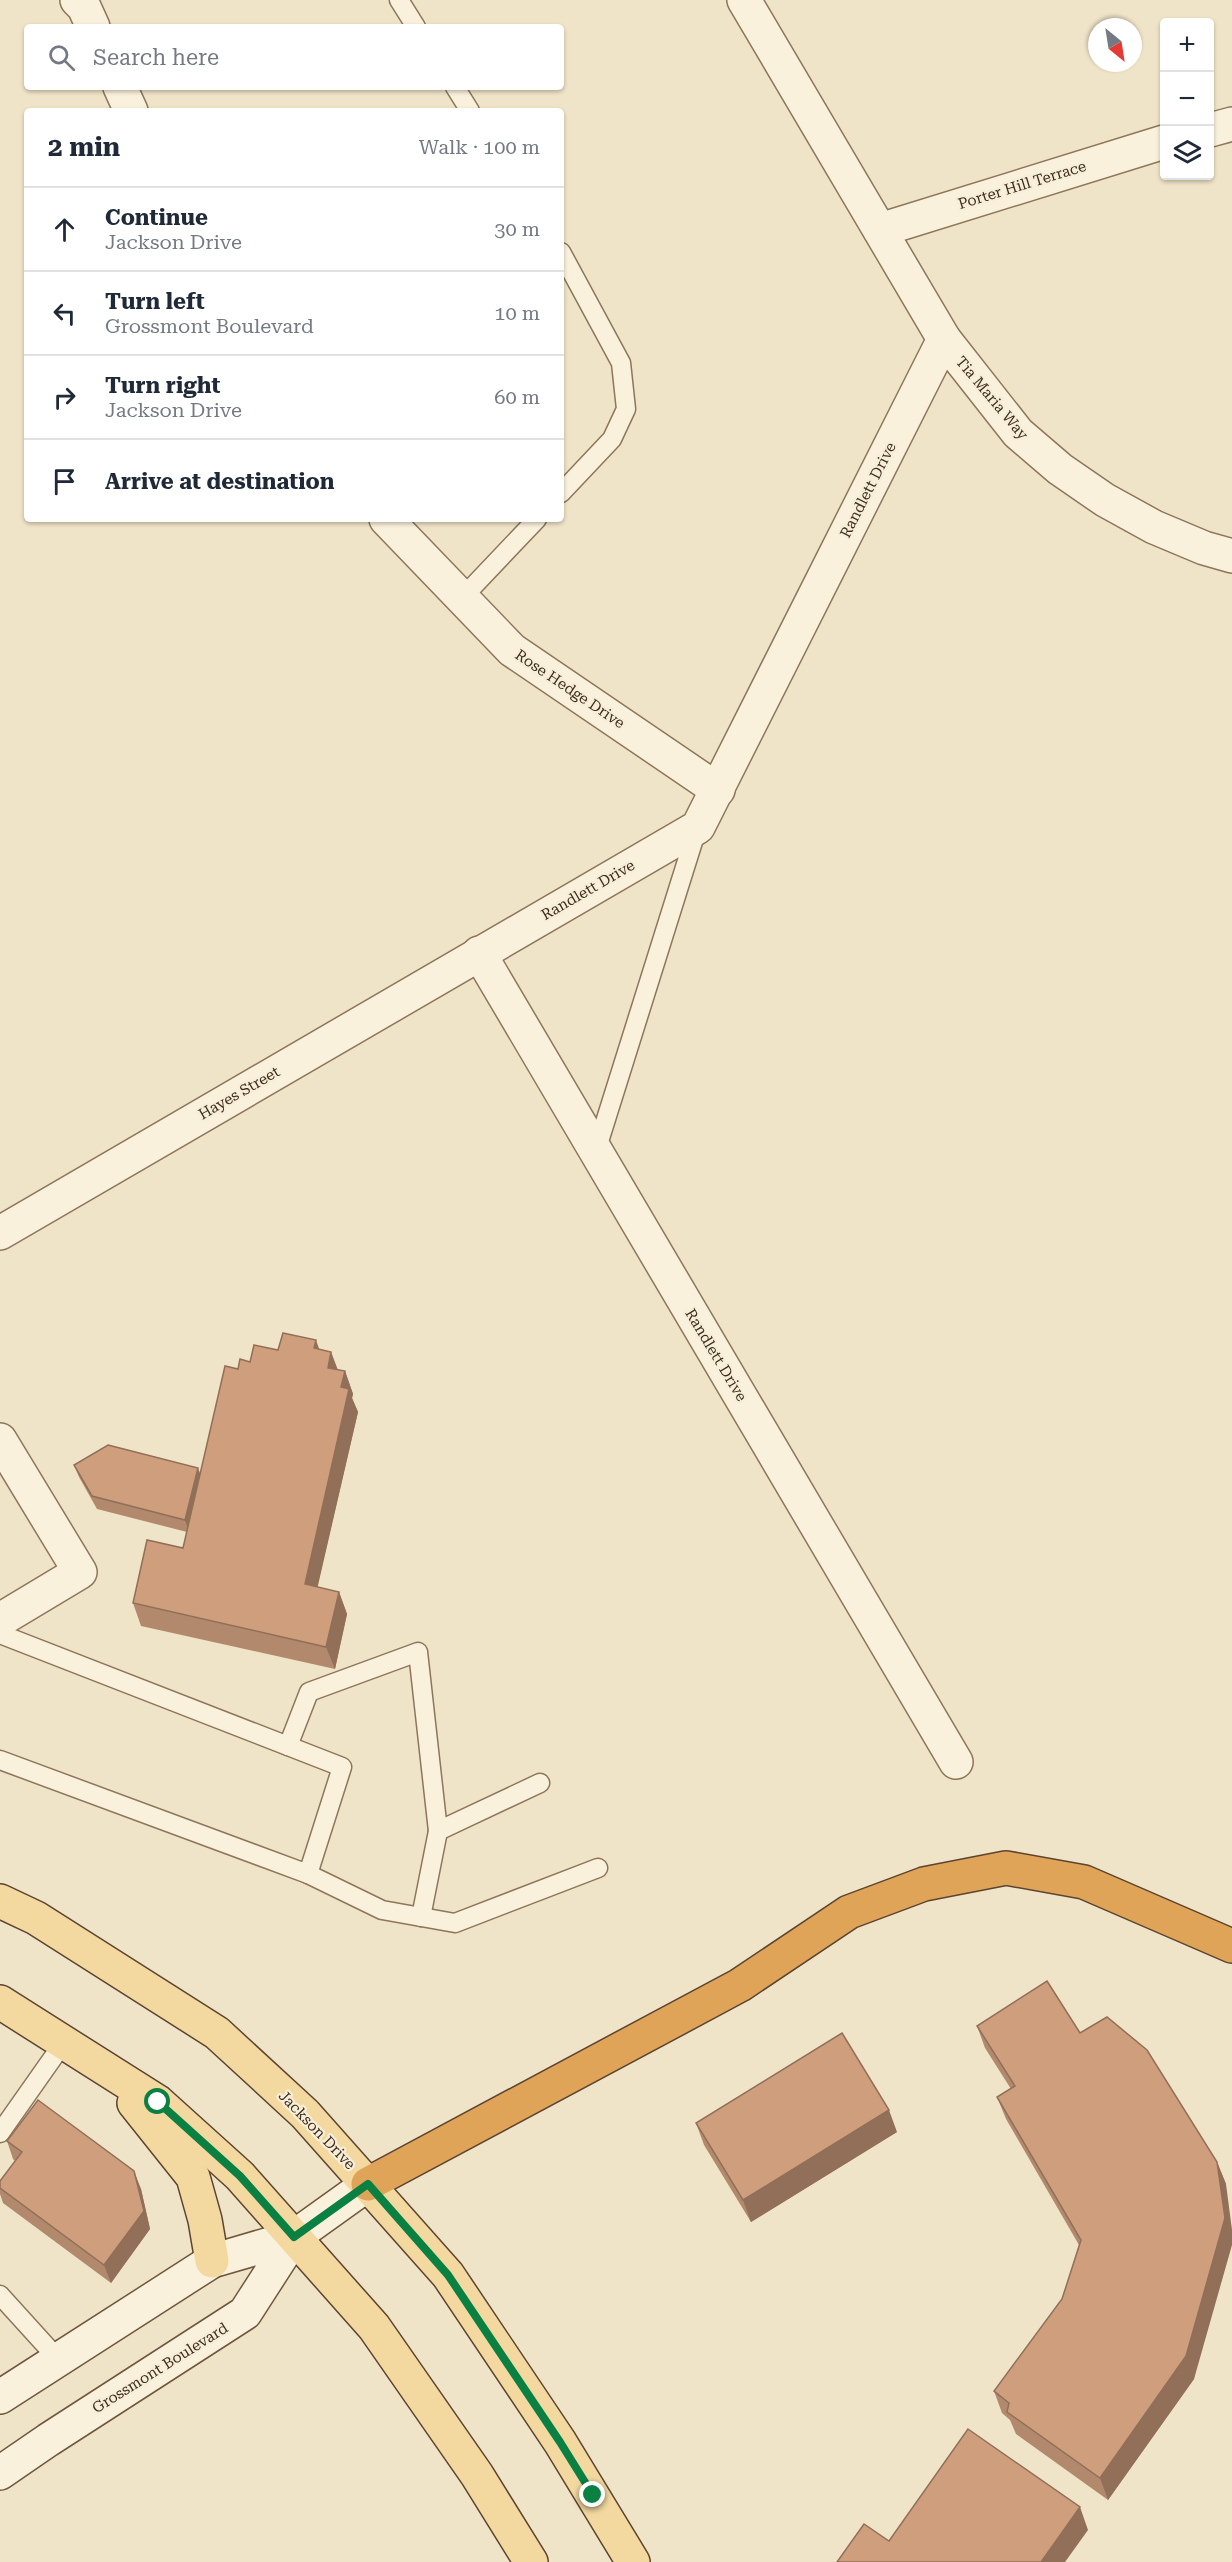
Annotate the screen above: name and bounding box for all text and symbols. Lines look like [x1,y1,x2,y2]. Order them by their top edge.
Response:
north arrow [1088,18,1142,72]
map controls [1160,18,1214,180]
button: + [1160,18,1214,72]
search box [24,24,564,90]
icon: search [45,41,78,74]
text: Search here [93,45,219,70]
button: − [1160,72,1214,126]
button: layers [1160,126,1214,180]
text: 2 min [48,132,120,162]
text: Walk · 100 m [419,135,540,159]
street label: Porter Hill Terrace [956,157,1088,213]
text: Continue [105,205,208,230]
icon: ahead [48,213,81,246]
text: 30 m [494,217,540,241]
text: Jackson Drive [105,230,242,254]
text: Turn left [105,289,205,314]
icon: left [48,297,81,330]
text: 10 m [494,301,540,325]
text: Grossmont Boulevard [105,314,314,338]
street label: Tia Maria Way [952,353,1032,443]
text: Turn right [105,373,220,398]
icon: right [48,381,81,414]
text: 60 m [494,385,540,409]
text: Jackson Drive [105,398,242,422]
street label: Randlett Drive [836,439,900,541]
icon: arrive [48,465,81,498]
text: Arrive at destination [105,469,334,494]
street label: Rose Hedge Drive [512,646,628,732]
street label: Randlett Drive [538,856,638,924]
street label: Hayes Street [195,1062,283,1124]
street label: Randlett Drive [681,1305,751,1405]
street label: Jackson Drive [275,2087,359,2173]
route start [144,2088,170,2114]
street label: Grossmont Boulevard [89,2319,232,2417]
route end [579,2481,605,2507]

